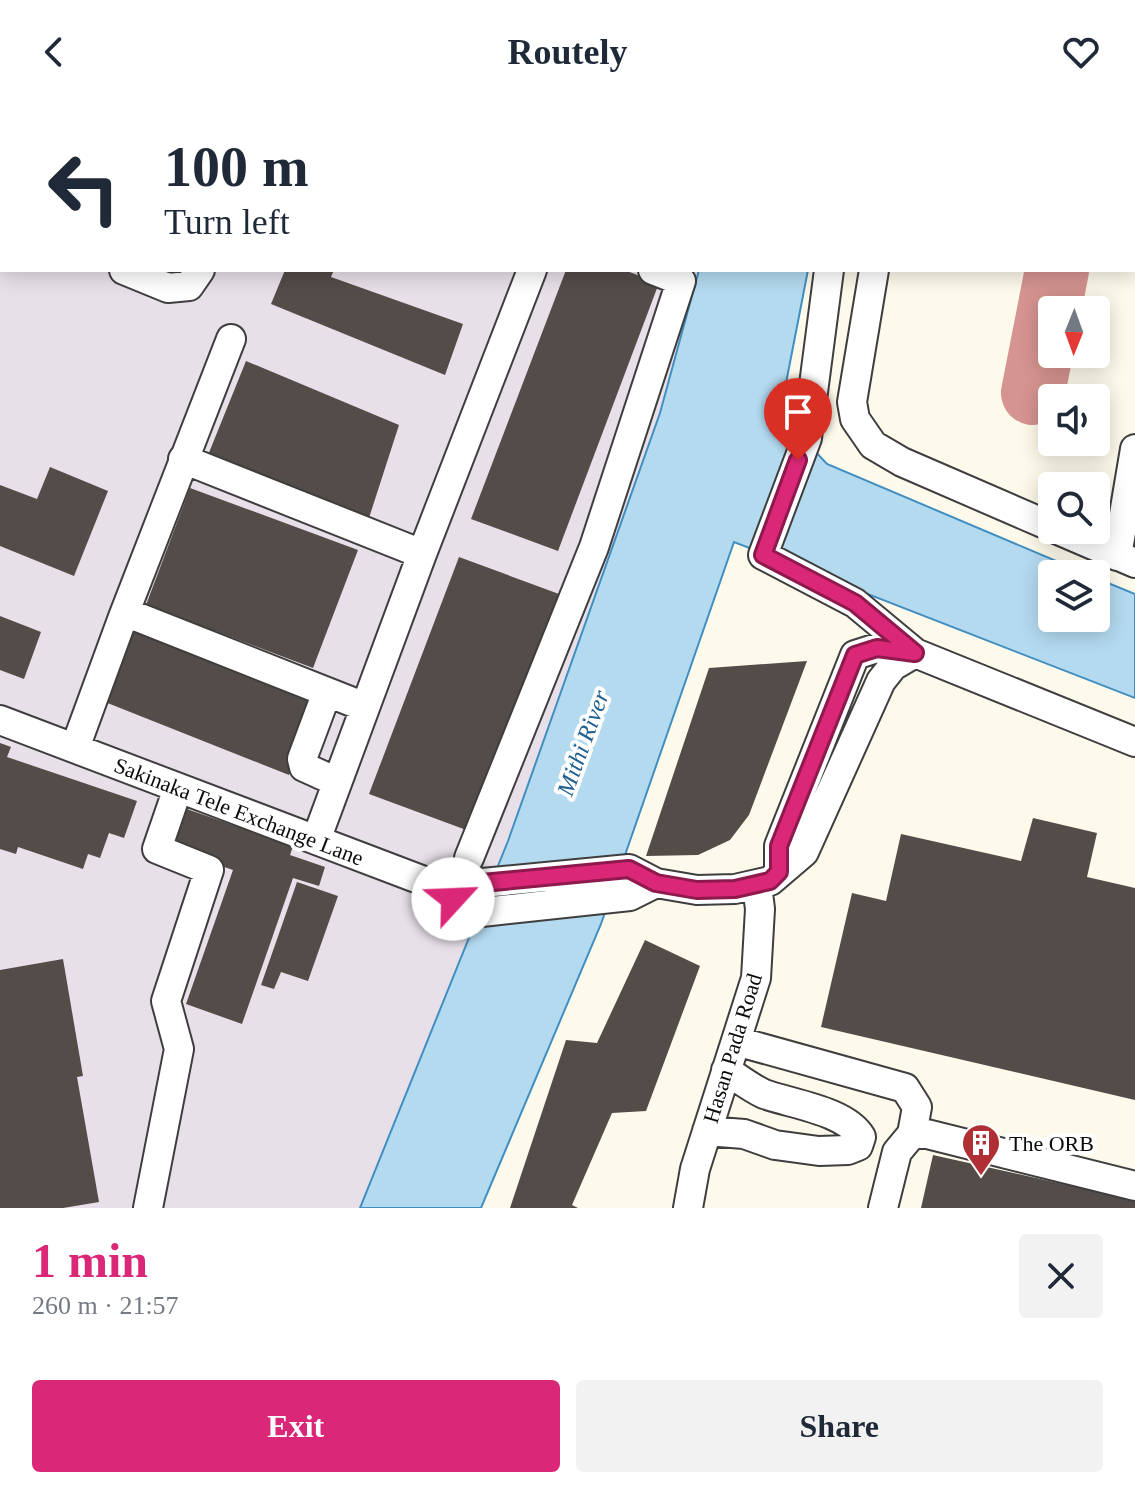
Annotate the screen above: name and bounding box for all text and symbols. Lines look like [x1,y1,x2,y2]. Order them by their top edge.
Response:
icon: back [32,30,76,74]
icon: heart [1059,30,1103,74]
text: Routely [508,32,628,72]
icon: left [32,136,136,240]
text: 100 m [164,136,309,198]
text: Turn left [164,202,290,242]
north arrow [1038,296,1110,368]
map controls [1038,296,1110,632]
pin [764,378,832,460]
button: sound [1038,384,1110,456]
icon: arrive [776,390,820,434]
button: search [1038,472,1110,544]
button: layers [1038,560,1110,632]
water label: Mithi River [552,686,614,800]
street label: Sakinaka Tele Exchange Lane [111,752,367,871]
position arrow [411,857,495,941]
street label: Hasan Pada Road [698,970,767,1126]
building icon: The ORB [960,1122,1002,1177]
place label: The ORB [1009,1131,1094,1156]
text: 1 min [32,1234,148,1287]
button: close [1019,1234,1103,1318]
text: 260 m · 21:57 [32,1291,179,1320]
button: Exit [32,1380,560,1472]
button: Share [576,1380,1103,1472]

